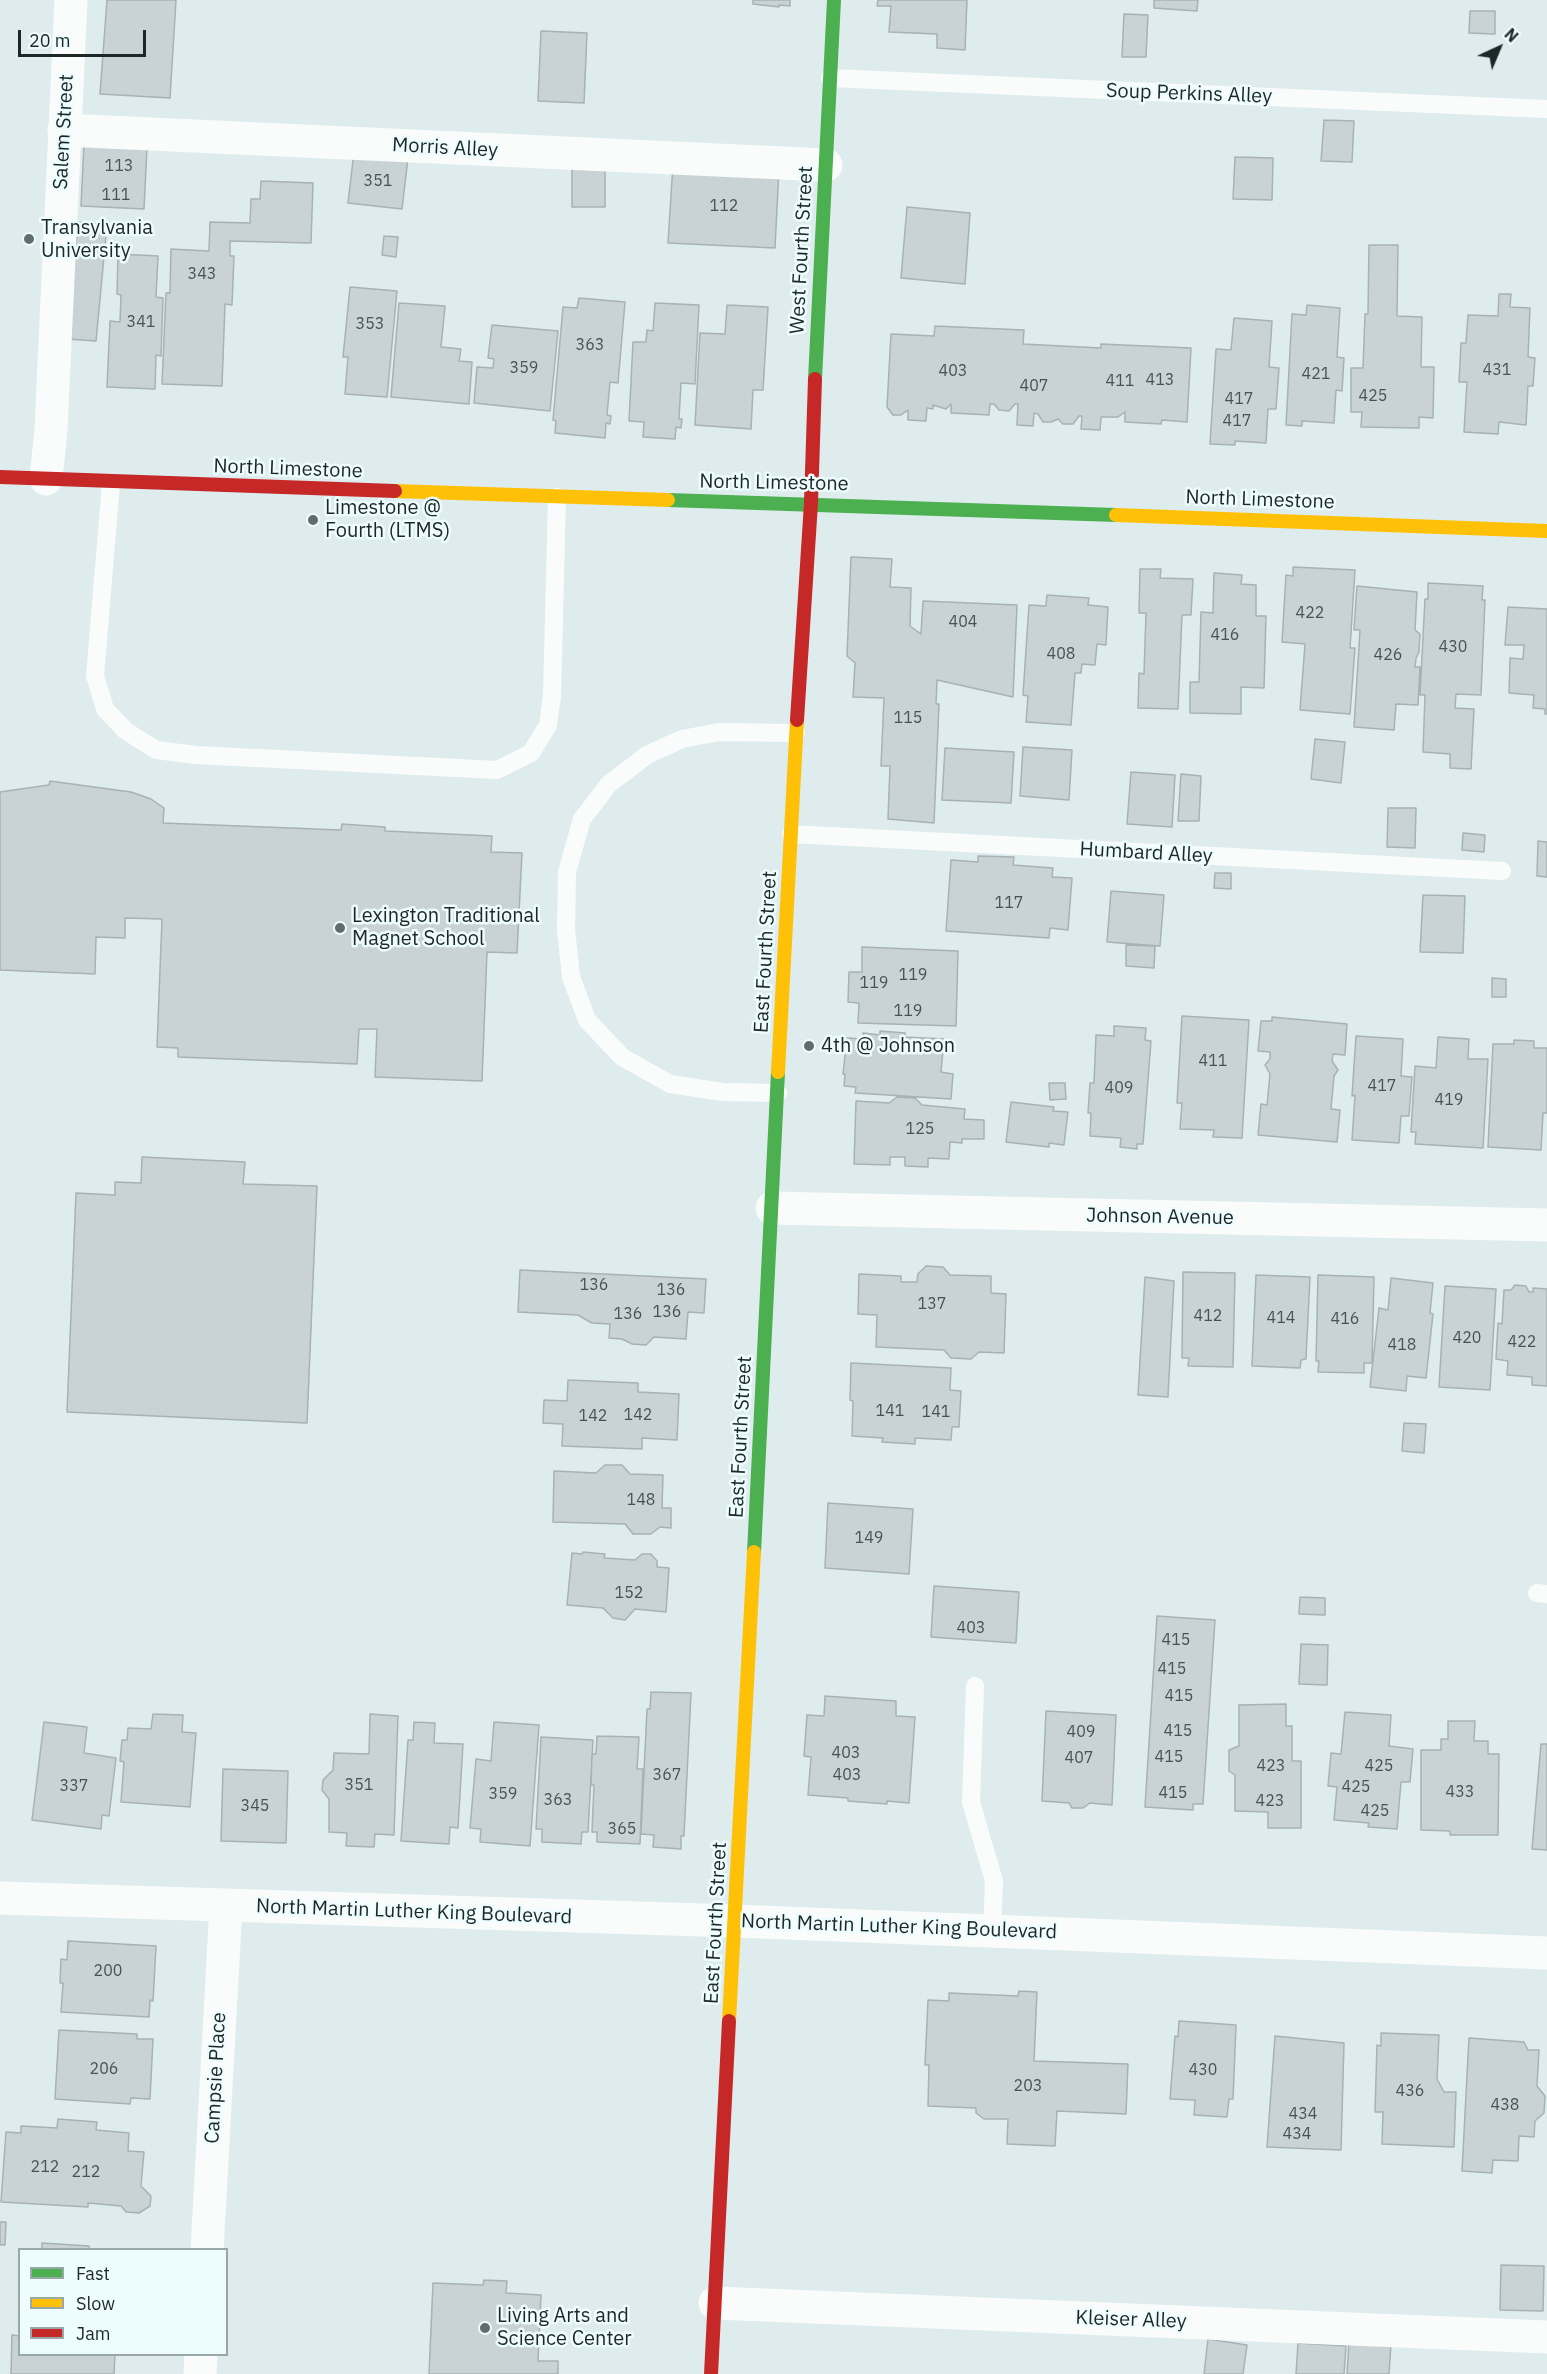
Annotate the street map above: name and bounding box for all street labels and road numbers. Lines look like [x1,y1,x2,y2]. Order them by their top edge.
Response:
street label: Salem Street [49,74,79,190]
street label: Soup Perkins Alley [1105,79,1273,109]
street label: Morris Alley [391,133,499,163]
street label: West Fourth Street [786,165,818,335]
street label: North Limestone [213,454,363,484]
street label: North Limestone [699,470,849,496]
street label: North Limestone [1185,485,1335,515]
street label: Humbard Alley [1079,838,1213,868]
street label: East Fourth Street [750,870,782,1034]
street label: Johnson Avenue [1086,1204,1234,1230]
street label: East Fourth Street [725,1355,757,1519]
street label: East Fourth Street [700,1841,732,2005]
street label: North Martin Luther King Boulevard [256,1894,572,1930]
street label: North Martin Luther King Boulevard [741,1909,1057,1945]
street label: Campsie Place [201,2012,231,2144]
street label: Kleiser Alley [1075,2306,1187,2334]

